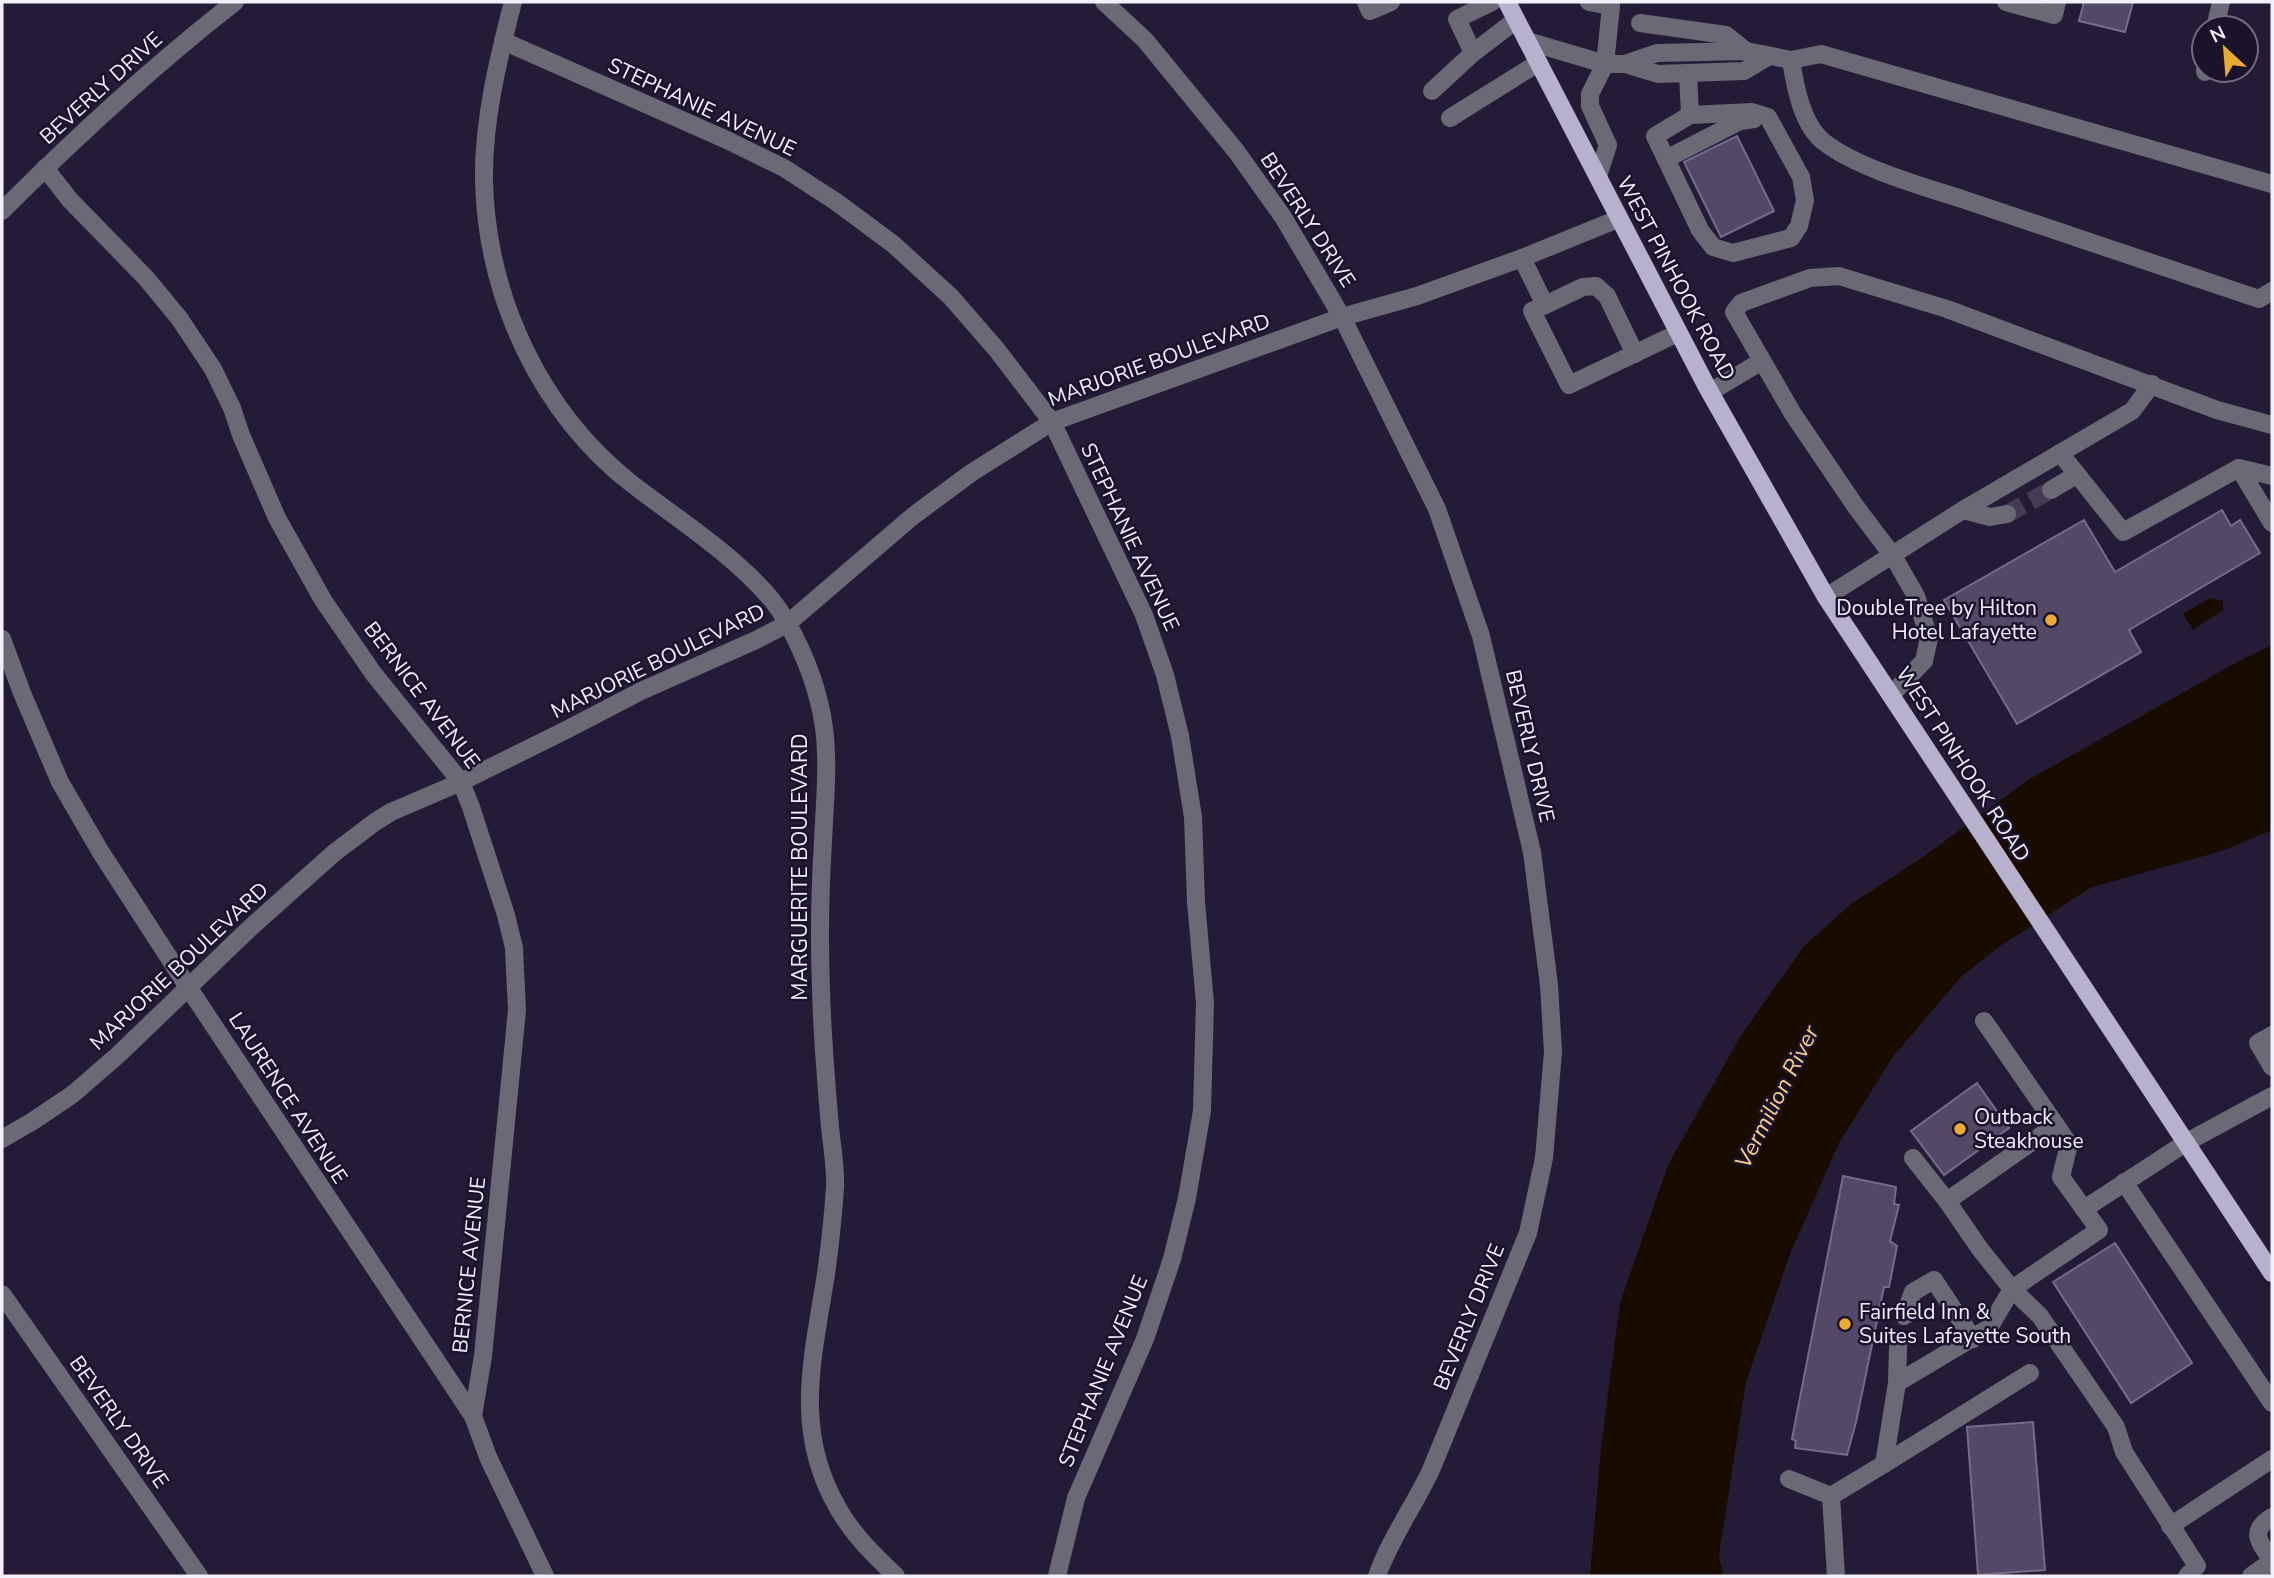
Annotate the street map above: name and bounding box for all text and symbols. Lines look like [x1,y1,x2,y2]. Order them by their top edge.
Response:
north arrow [2190,14,2260,84]
text: N [2206,20,2230,49]
street label: BEVERLY DRIVE [34,26,168,150]
street label: STEPHANIE AVENUE [603,51,801,163]
street label: BEVERLY DRIVE [1254,147,1362,293]
street label: WEST PINHOOK ROAD [1610,171,1742,385]
street label: MARJORIE BOULEVARD [1044,307,1274,413]
street label: STEPHANIE AVENUE [1074,438,1186,636]
place label: DoubleTree by Hilton Hotel Lafayette [1836,594,2037,646]
street label: MARJORIE BOULEVARD [546,597,770,725]
marker: DoubleTree by Hilton Hotel Lafayette [2043,612,2059,628]
street label: BERNICE AVENUE [358,616,486,774]
street label: WEST PINHOOK ROAD [1889,661,2037,867]
street label: BEVERLY DRIVE [1499,667,1561,825]
street label: MARGUERITE BOULEVARD [786,733,814,1001]
street label: MARJORIE BOULEVARD [84,876,274,1056]
street label: LAURENCE AVENUE [222,1007,354,1189]
water label: Vermilion River [1728,1019,1827,1174]
place label: Outback Steakhouse [1974,1103,2084,1155]
marker: Outback Steakhouse [1952,1121,1968,1137]
street label: BERNICE AVENUE [446,1175,492,1355]
street label: BEVERLY DRIVE [1427,1240,1511,1394]
street label: STEPHANIE AVENUE [1052,1271,1154,1471]
place label: Fairfield Inn & Suites Lafayette South [1859,1298,2071,1350]
marker: Fairfield Inn & Suites Lafayette South [1837,1316,1853,1332]
street label: BEVERLY DRIVE [63,1350,175,1494]

